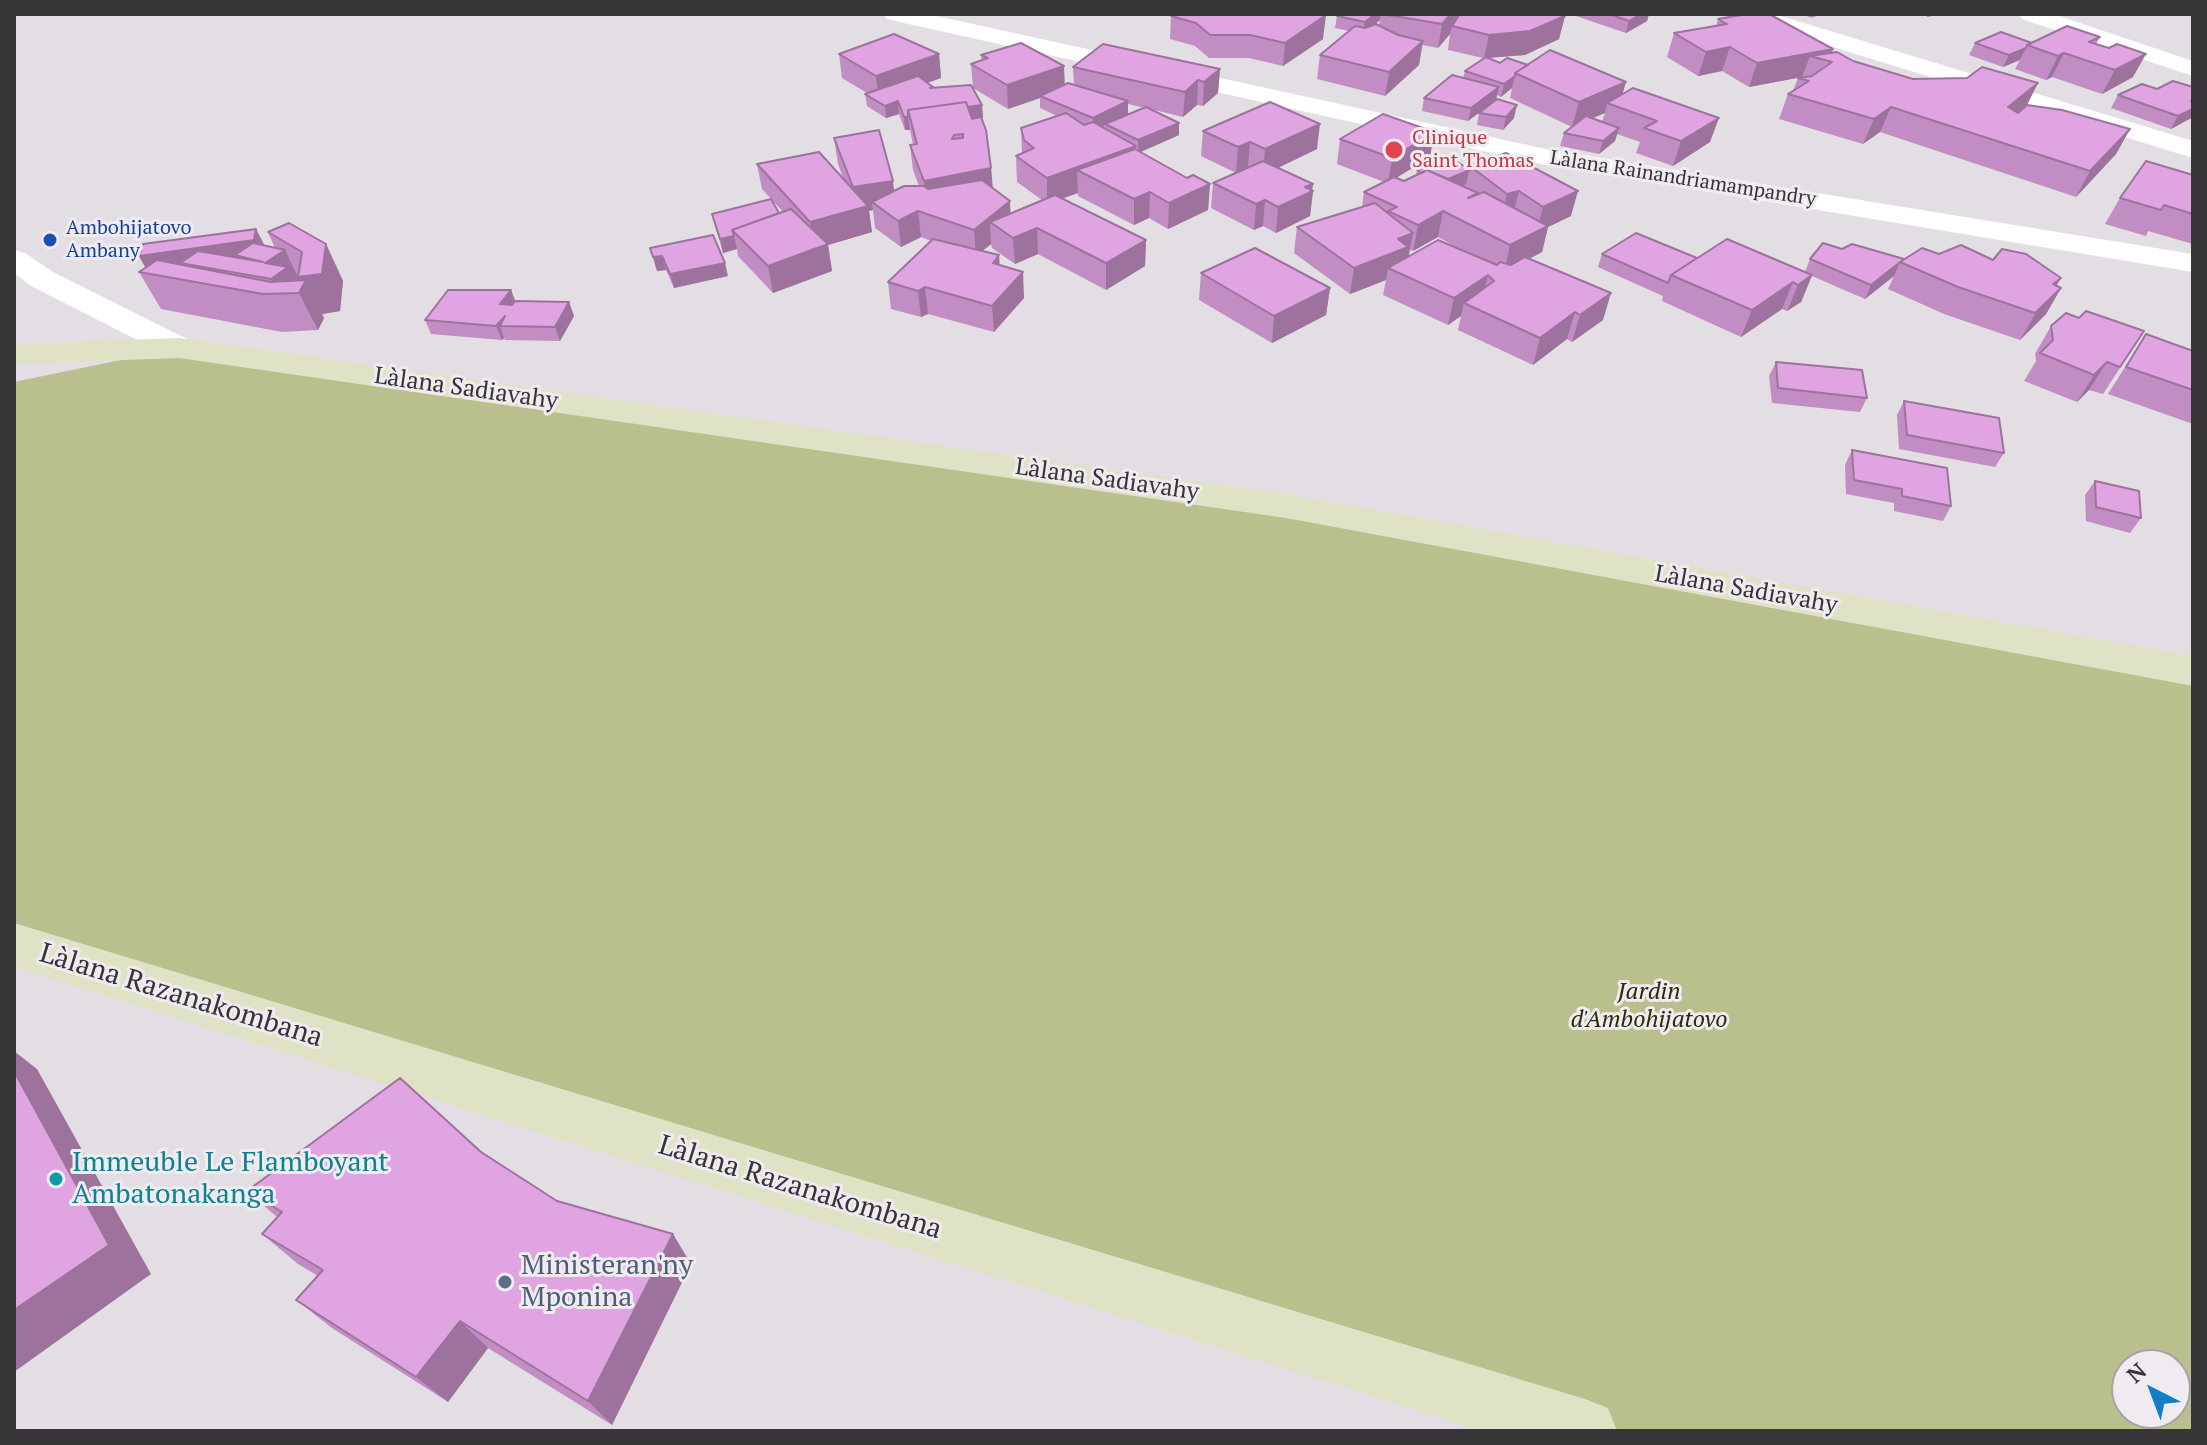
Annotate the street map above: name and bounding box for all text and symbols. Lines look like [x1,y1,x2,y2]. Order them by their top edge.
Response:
place label: Clinique Saint Thomas [1412,126,1534,173]
marker: Clinique Saint Thomas [1383,139,1405,161]
street label: Làlana Rainandriamampandry [1548,146,1818,212]
place label: Ambohijatovo Ambany [66,216,191,263]
marker: Ambohijatovo Ambany [41,231,59,249]
street label: Làlana Sadiavahy [372,362,560,416]
street label: Làlana Sadiavahy [1013,453,1201,507]
street label: Làlana Sadiavahy [1652,560,1840,620]
street label: Làlana Razanakombana [35,937,327,1055]
park label: Jardin d'Ambohijatovo [1570,978,1728,1034]
street label: Làlana Razanakombana [654,1129,946,1247]
place label: Immeuble Le Flamboyant Ambatonakanga [72,1146,389,1212]
marker: Immeuble Le Flamboyant Ambatonakanga [47,1170,65,1188]
place label: Ministeran'ny Mponina [521,1249,693,1315]
marker: Ministeran'ny Mponina [496,1273,514,1291]
north arrow [2111,1349,2191,1429]
text: N [2120,1356,2152,1389]

